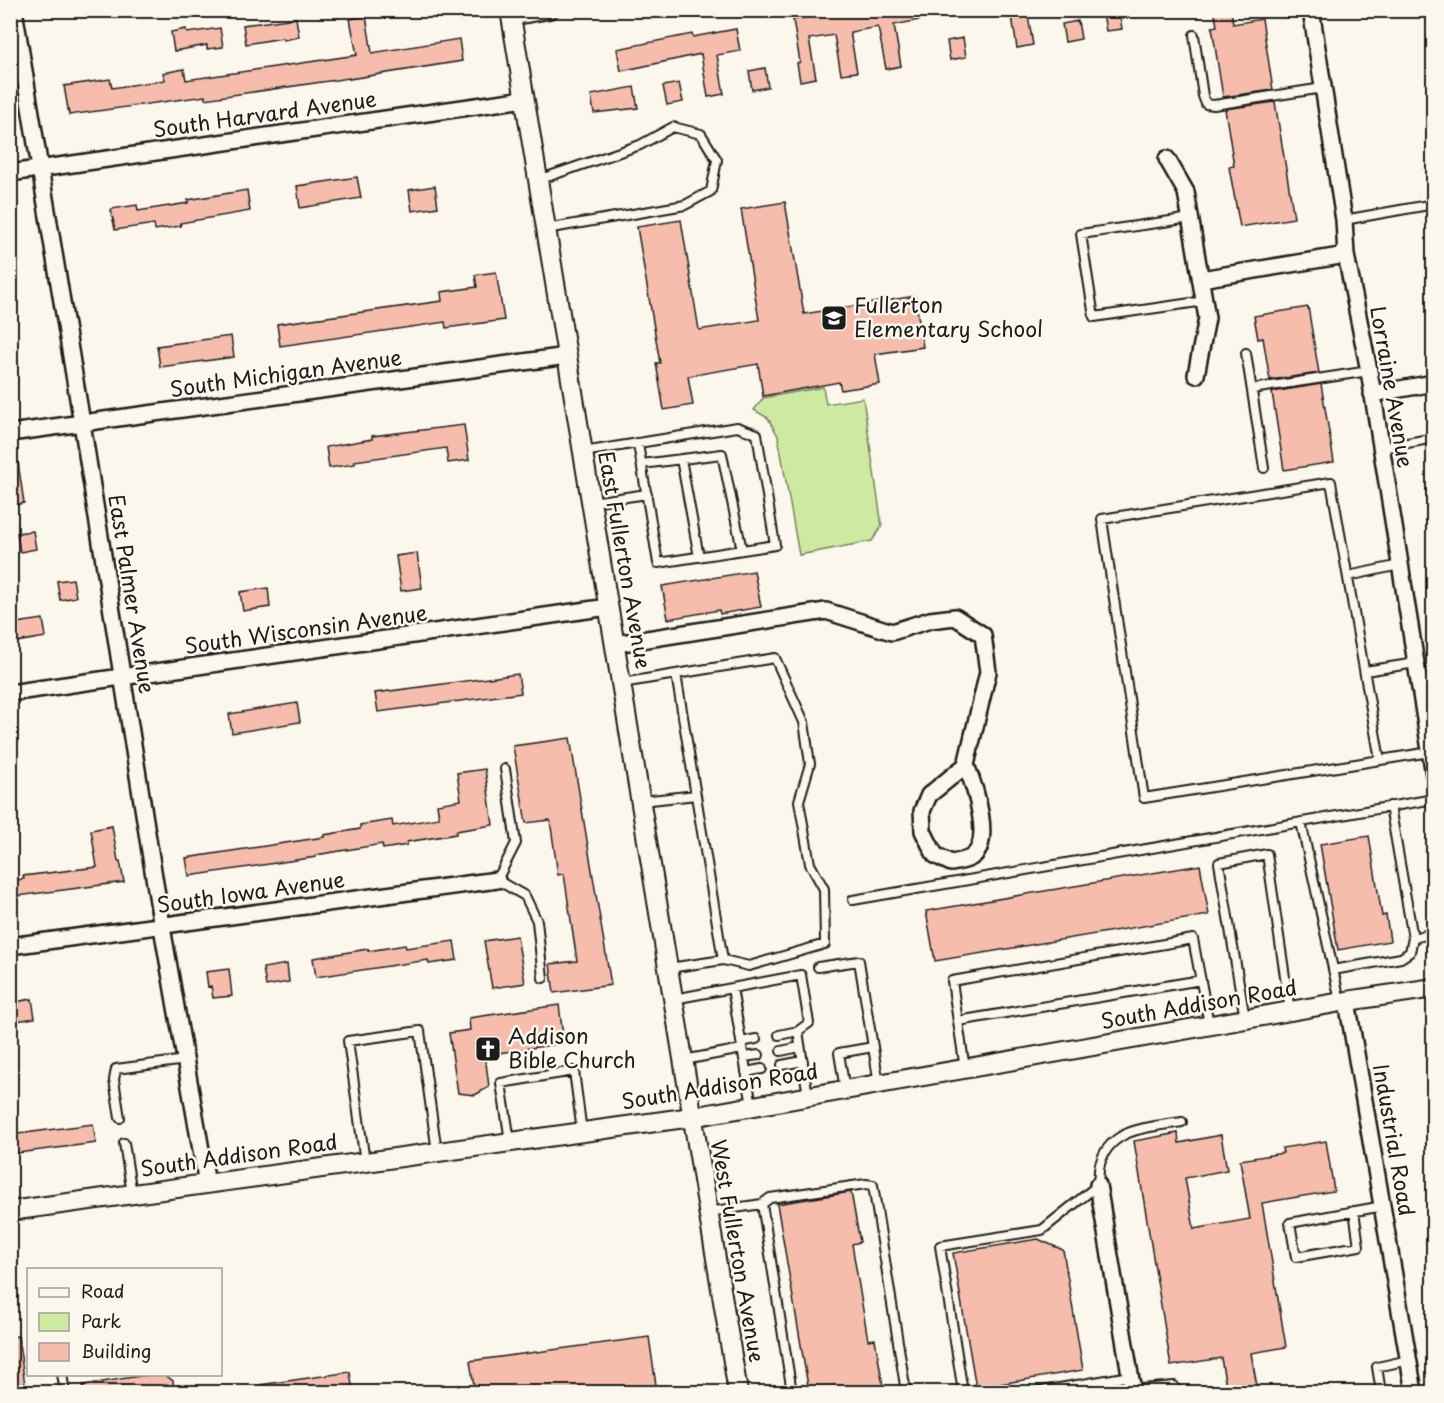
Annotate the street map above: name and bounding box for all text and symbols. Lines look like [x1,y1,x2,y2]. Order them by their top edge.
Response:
street label: South Harvard Avenue [151,82,378,145]
place label: Fullerton Elementary School [854,288,1043,344]
school or university icon: Fullerton Elementary School [819,303,849,333]
street label: Lorraine Avenue [1363,303,1423,470]
street label: South Michigan Avenue [168,340,404,404]
street label: East Fullerton Avenue [591,448,661,671]
street label: East Palmer Avenue [101,492,165,696]
street label: South Wisconsin Avenue [182,595,429,661]
street label: South Iowa Avenue [155,862,347,920]
street label: South Addison Road [1098,970,1299,1036]
place label: Addison Bible Church [508,1019,636,1075]
church icon: Addison Bible Church [473,1034,503,1064]
street label: South Addison Road [619,1054,820,1116]
street label: Industrial Road [1366,1061,1424,1218]
street label: South Addison Road [138,1124,339,1184]
street label: West Fullerton Avenue [704,1137,774,1365]
legend [27,1268,222,1376]
text: Road [81,1277,125,1304]
text: Park [81,1307,121,1334]
text: Building [81,1337,151,1364]

